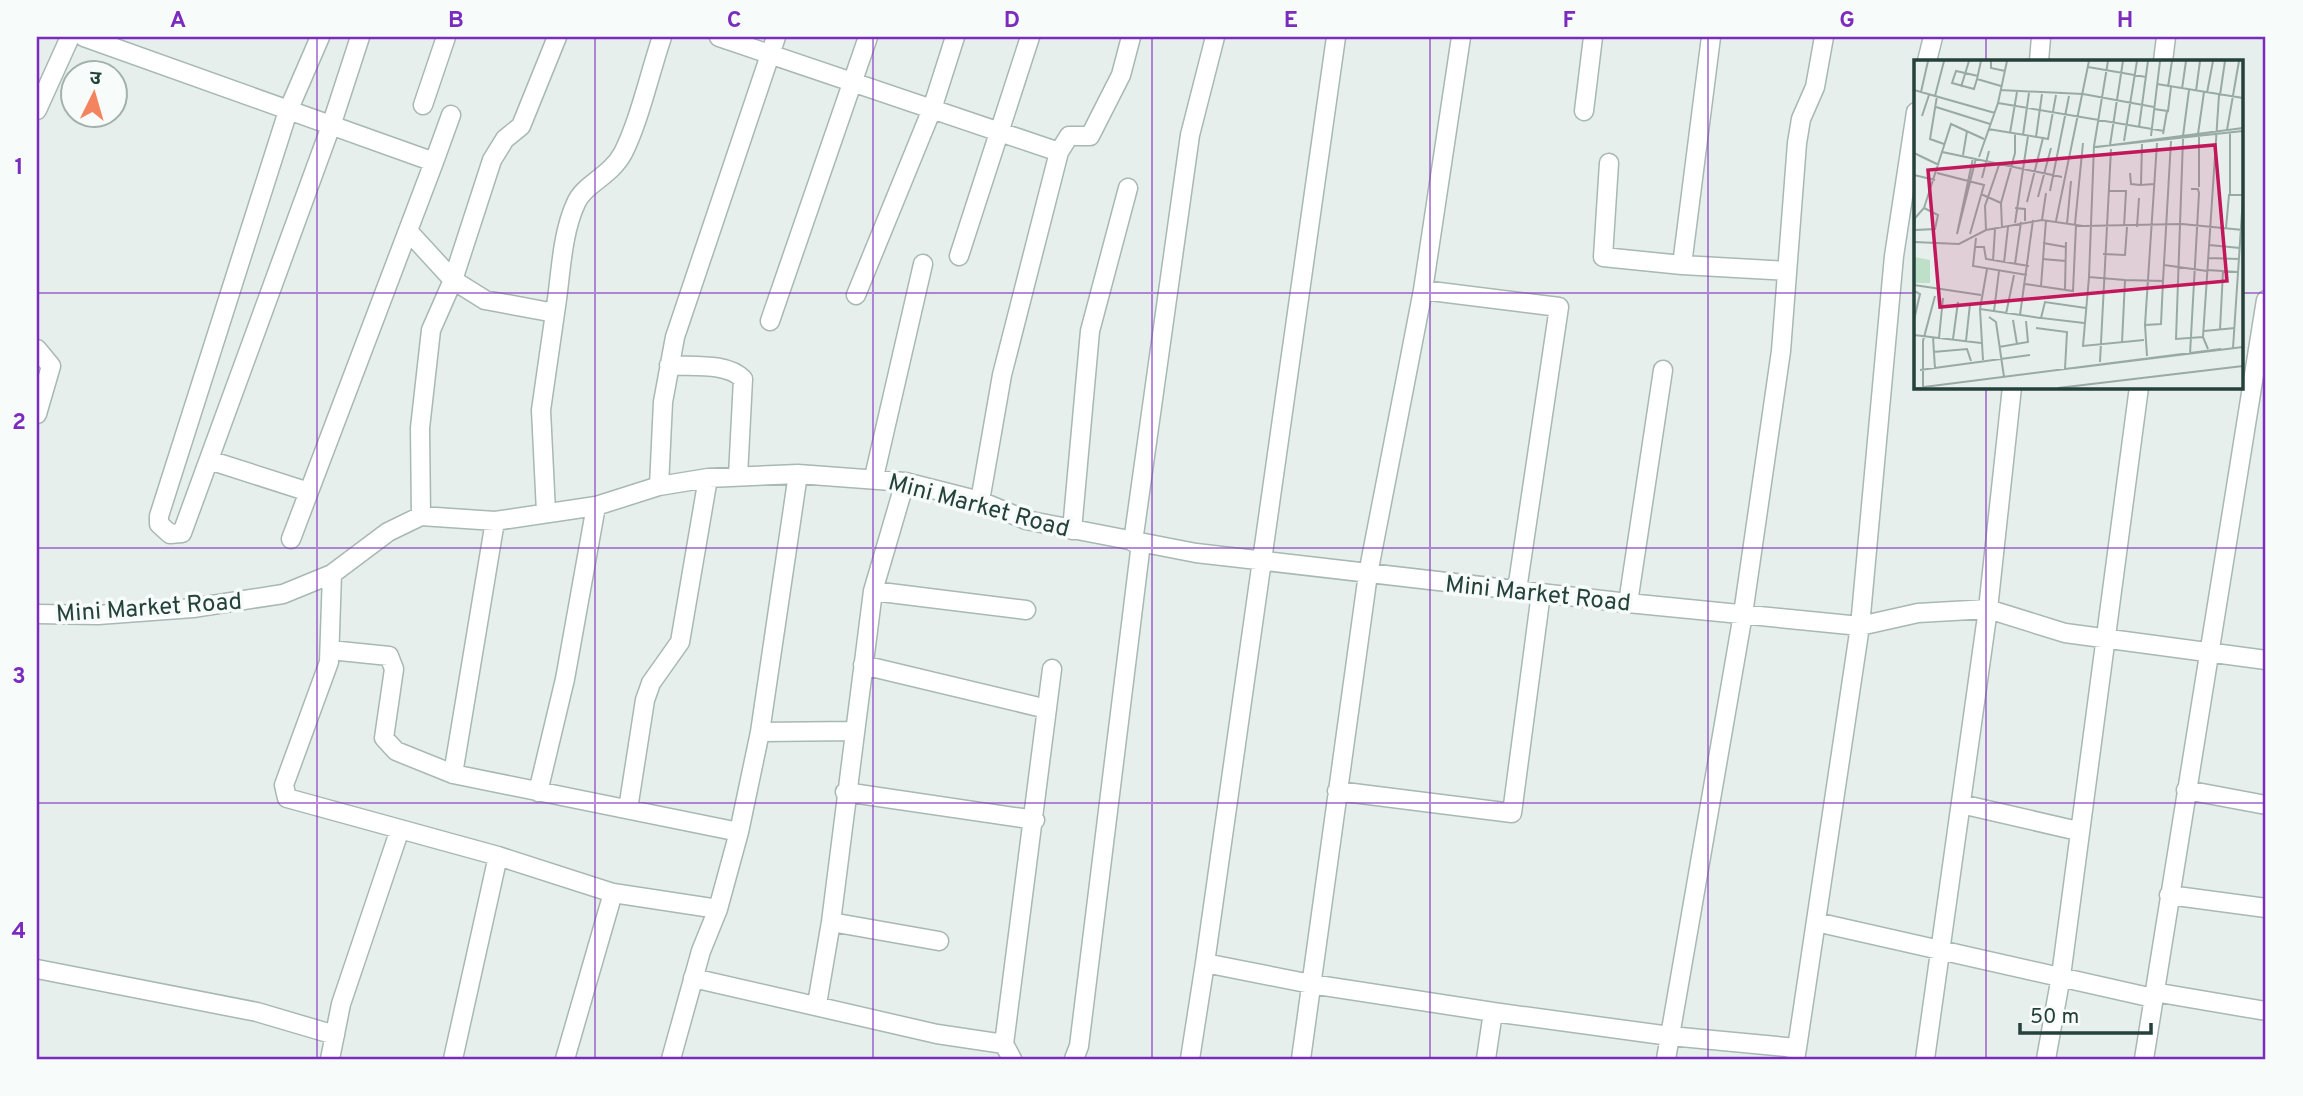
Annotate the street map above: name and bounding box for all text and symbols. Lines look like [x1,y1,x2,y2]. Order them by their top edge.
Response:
text: A [170,7,186,36]
text: B [448,7,464,36]
text: C [727,7,741,36]
text: D [1004,7,1020,36]
text: E [1284,7,1298,36]
text: F [1562,7,1576,36]
text: G [1839,7,1855,36]
text: H [2117,7,2133,36]
north arrow [60,60,130,130]
inset map [1914,60,2244,388]
text: उ [89,67,103,92]
text: 1 [14,154,24,183]
text: 2 [12,409,26,438]
street label: Mini Market Road [885,468,1072,546]
street label: Mini Market Road [1444,570,1632,620]
street label: Mini Market Road [55,588,243,630]
text: 3 [12,663,26,692]
text: 4 [12,918,26,947]
scale bar [2020,991,2151,1035]
text: 50 m [2030,1004,2079,1031]

